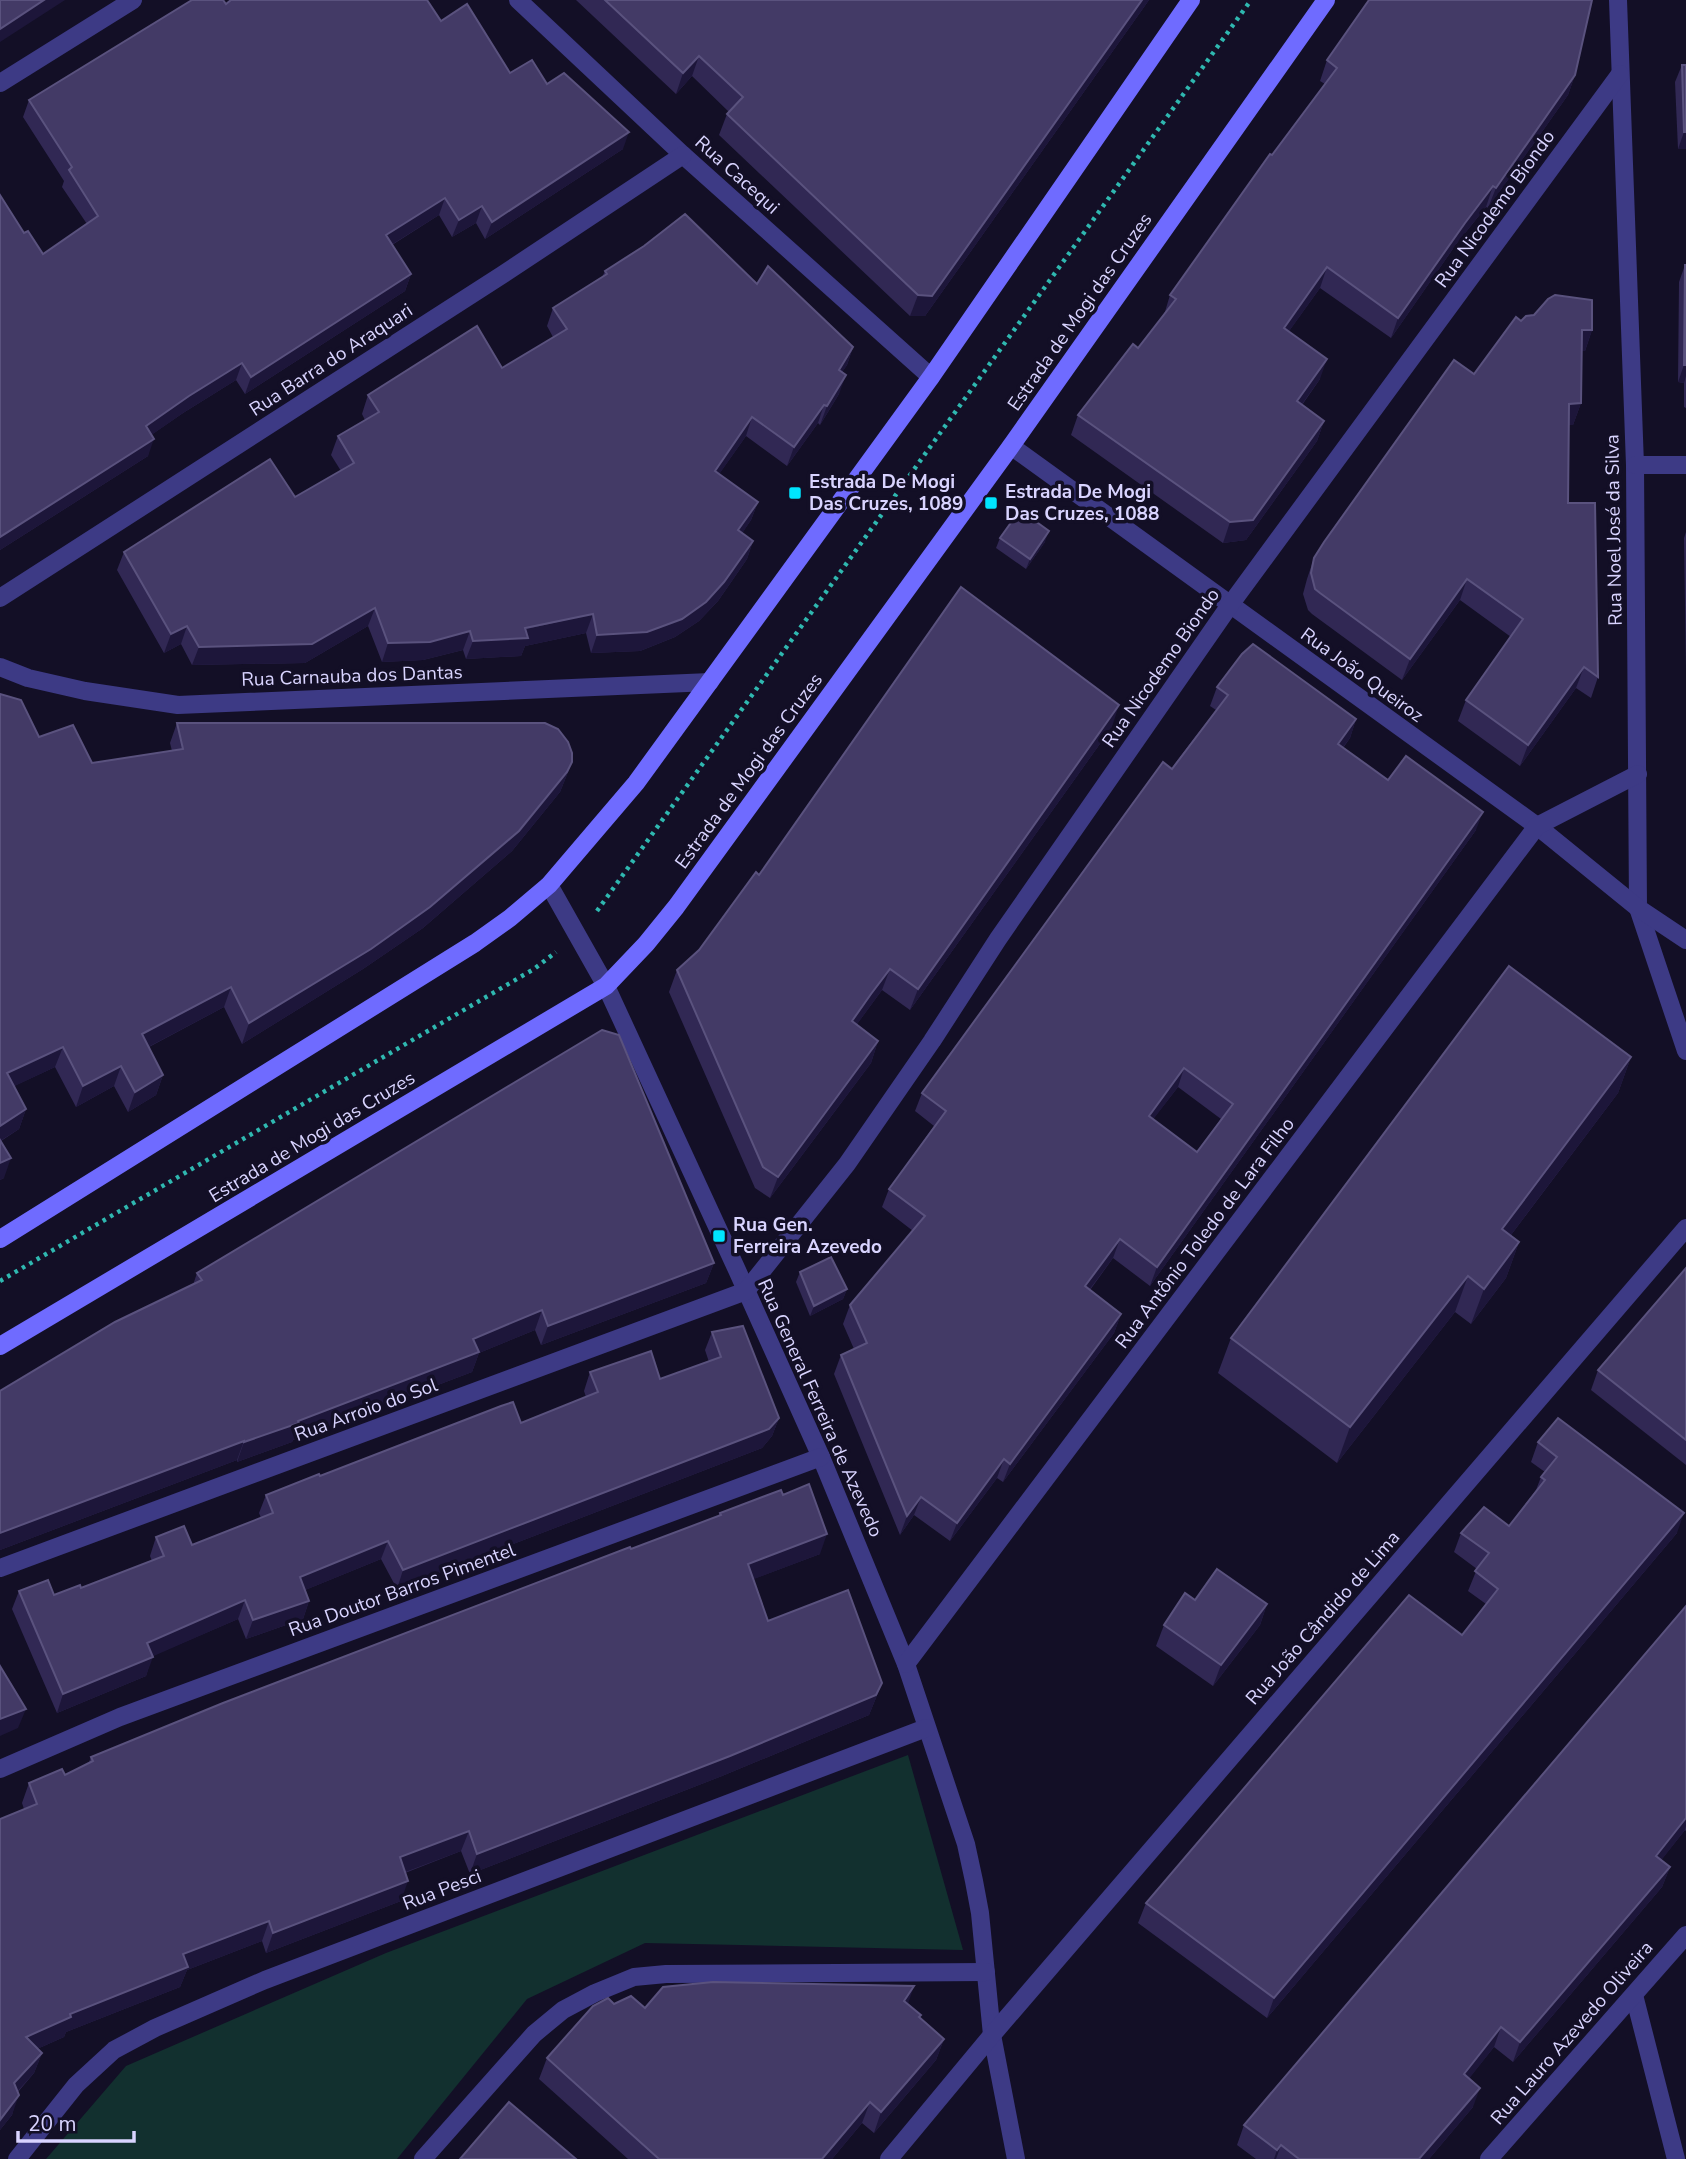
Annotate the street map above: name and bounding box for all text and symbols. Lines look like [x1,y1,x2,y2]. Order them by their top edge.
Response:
street label: Rua Nicodemo Biondo [1429,125,1561,293]
street label: Rua Cacequi [689,130,785,220]
street label: Estrada de Mogi das Cruzes [1002,208,1158,416]
street label: Rua Barra do Araquari [244,297,418,423]
street label: Rua Noel José da Silva [1599,434,1629,626]
place label: Estrada De Mogi Das Cruzes, 1089 [809,469,963,517]
place label: Estrada De Mogi Das Cruzes, 1088 [1005,479,1159,527]
marker: Estrada De Mogi Das Cruzes, 1089 [787,485,803,501]
marker: Estrada De Mogi Das Cruzes, 1088 [983,495,999,511]
street label: Rua Nicodemo Biondo [1096,583,1226,753]
street label: Rua João Queiroz [1295,622,1429,729]
street label: Rua Carnauba dos Dantas [241,659,463,693]
street label: Estrada de Mogi das Cruzes [669,668,829,874]
street label: Estrada de Mogi das Cruzes [204,1065,420,1209]
street label: Rua Antônio Toledo de Lara Filho [1109,1112,1301,1354]
place label: Rua Gen. Ferreira Azevedo [733,1212,882,1260]
marker: Rua Gen. Ferreira Azevedo [711,1228,727,1244]
street label: Rua General Ferreira de Azevedo [751,1275,889,1541]
street label: Rua Arroio do Sol [291,1372,441,1448]
street label: Rua João Cândido de Lima [1240,1525,1406,1711]
street label: Rua Doutor Barros Pimentel [285,1537,519,1643]
street label: Rua Pesci [399,1863,485,1917]
street label: Rua Lauro Azevedo Oliveira [1485,1936,1659,2130]
scale bar [18,2100,133,2144]
text: 20 m [28,2110,77,2138]

